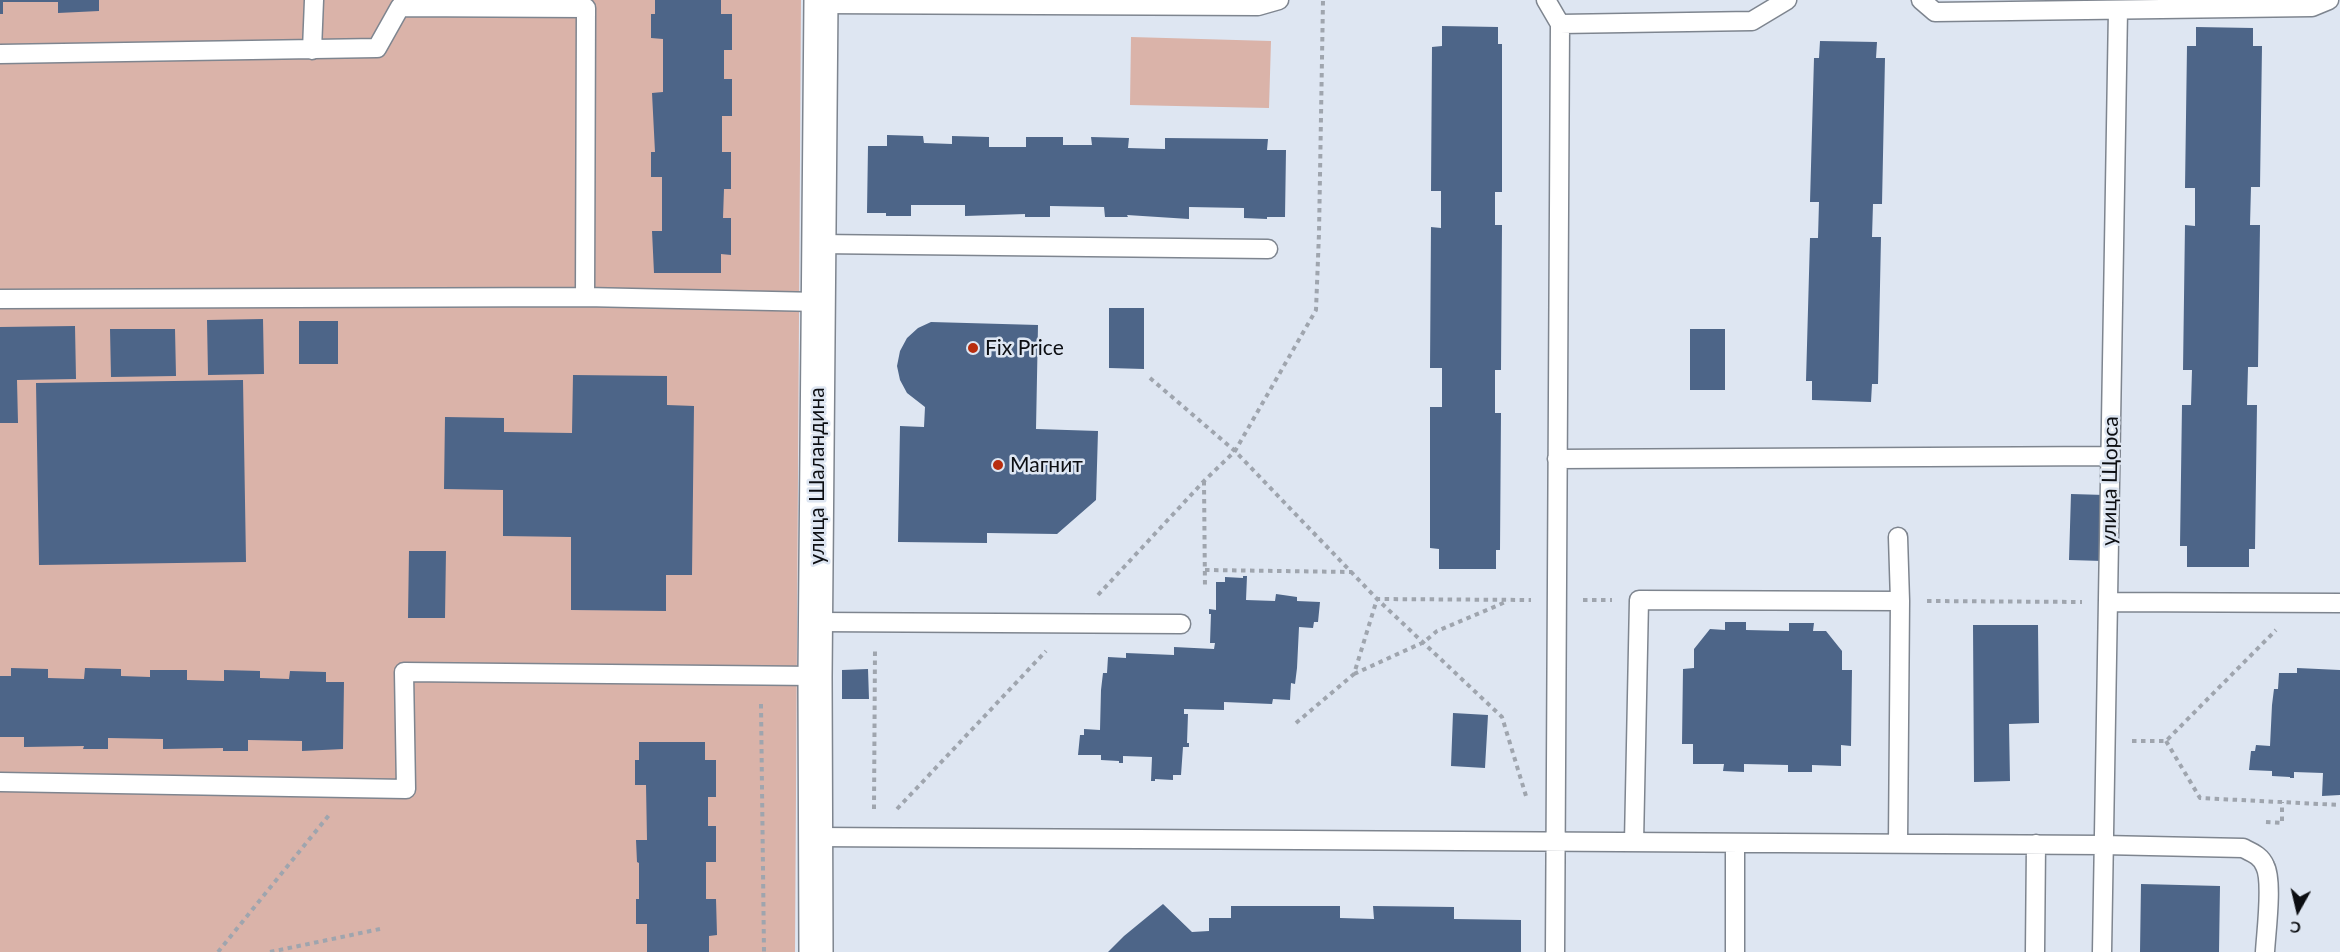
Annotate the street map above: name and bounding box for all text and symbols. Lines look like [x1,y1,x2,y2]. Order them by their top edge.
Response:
place label: Fix Price [985,335,1064,361]
marker: Fix Price [966,341,980,355]
street label: улица Шаландина [804,387,830,565]
street label: улица Щорса [2096,416,2124,546]
place label: Магнит [1010,452,1083,478]
marker: Магнит [991,458,1005,472]
north arrow [2268,880,2328,940]
text: С [2289,918,2302,938]

